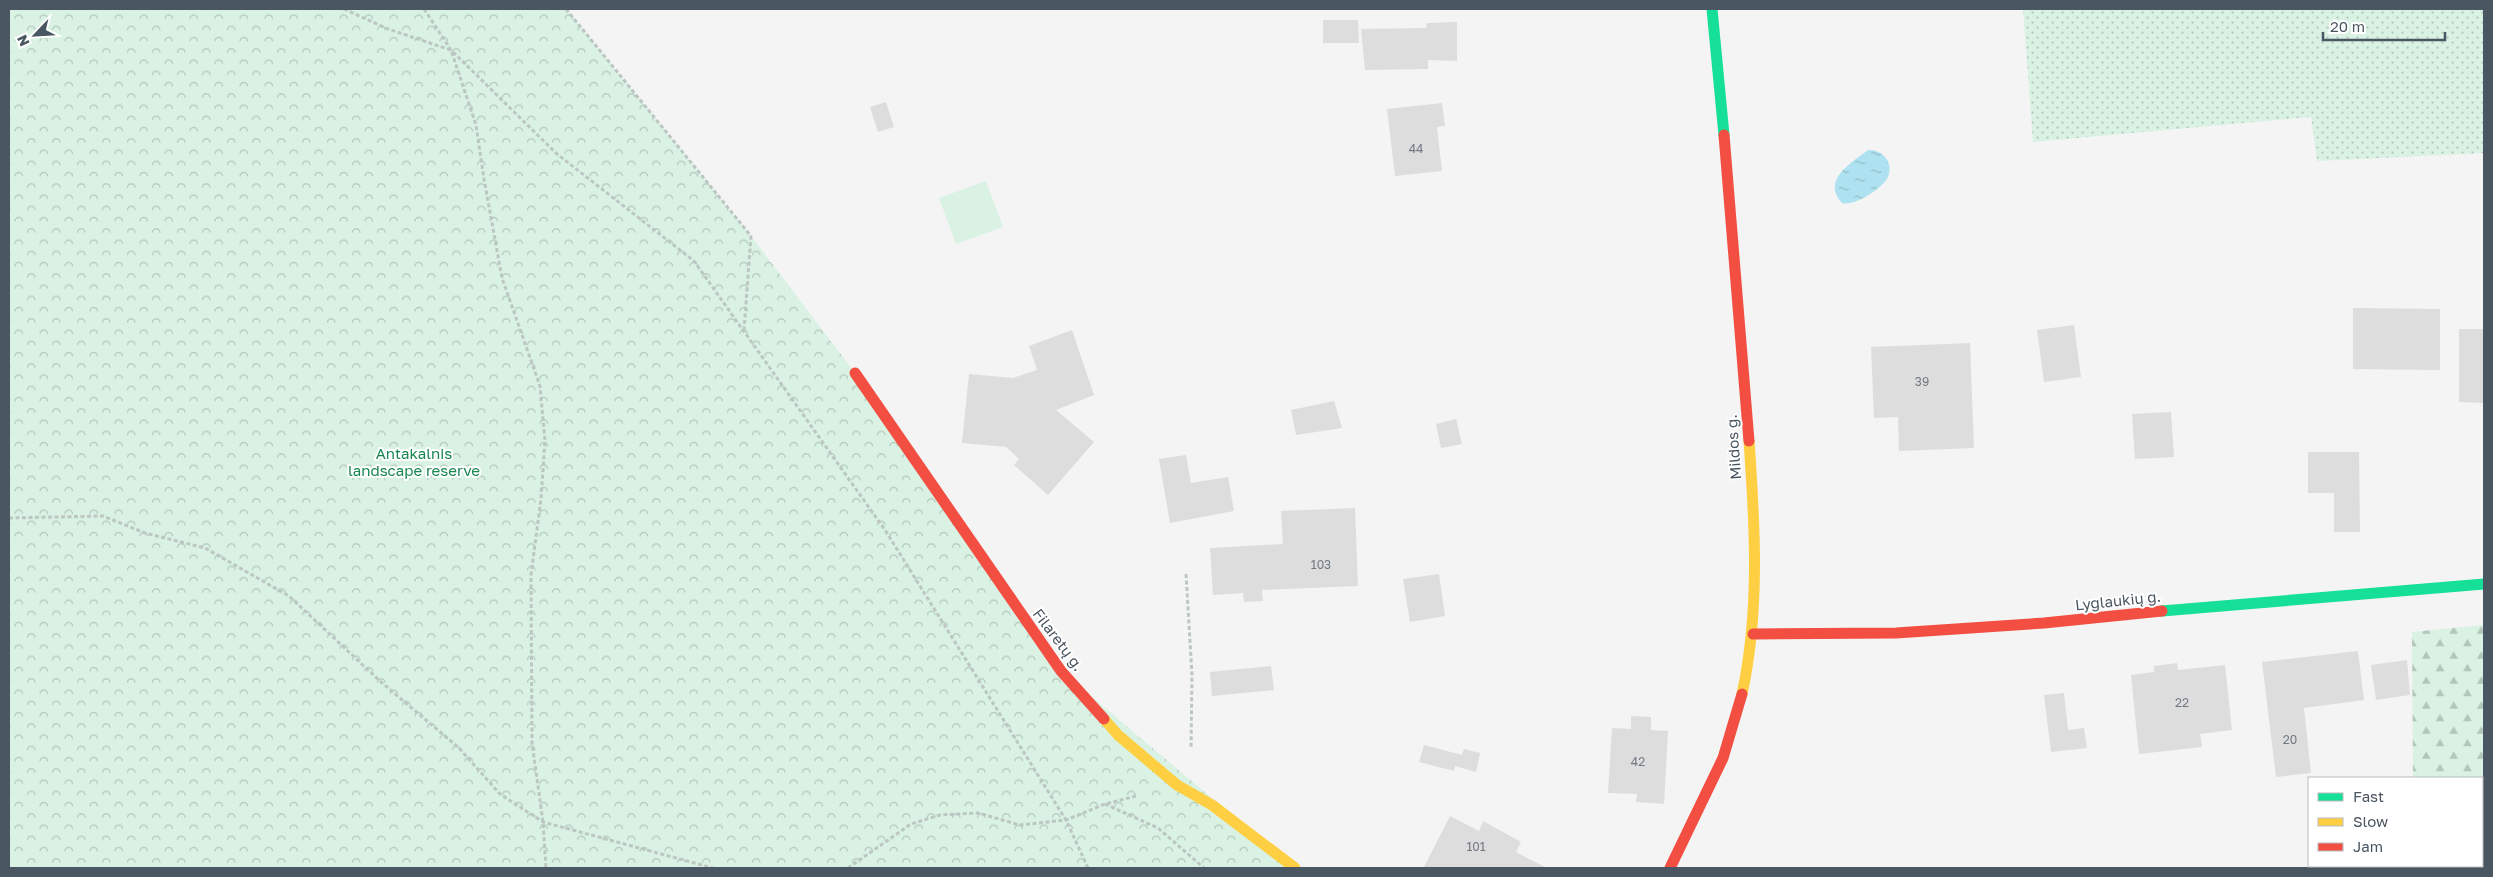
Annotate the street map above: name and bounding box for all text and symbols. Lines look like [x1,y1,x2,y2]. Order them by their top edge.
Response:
north arrow [10,10,60,60]
scale bar [2323,10,2446,42]
text: 20 m [2330,17,2365,35]
text: N [13,32,33,49]
house number: 44 [1409,141,1423,156]
house number: 39 [1915,374,1929,389]
street label: Mildos g. [1722,414,1744,480]
park label: Antakalnis landscape reserve [348,444,480,479]
house number: 103 [1311,557,1331,572]
street label: Lyglaukių g. [2074,587,2162,613]
street label: Filaretų g. [1030,605,1088,674]
house number: 22 [2175,695,2189,710]
house number: 20 [2283,732,2297,747]
house number: 42 [1631,754,1645,769]
legend [2308,777,2483,867]
text: Fast [2353,787,2384,805]
text: Slow [2353,812,2388,830]
text: Jam [2353,837,2383,855]
house number: 101 [1466,839,1486,854]

